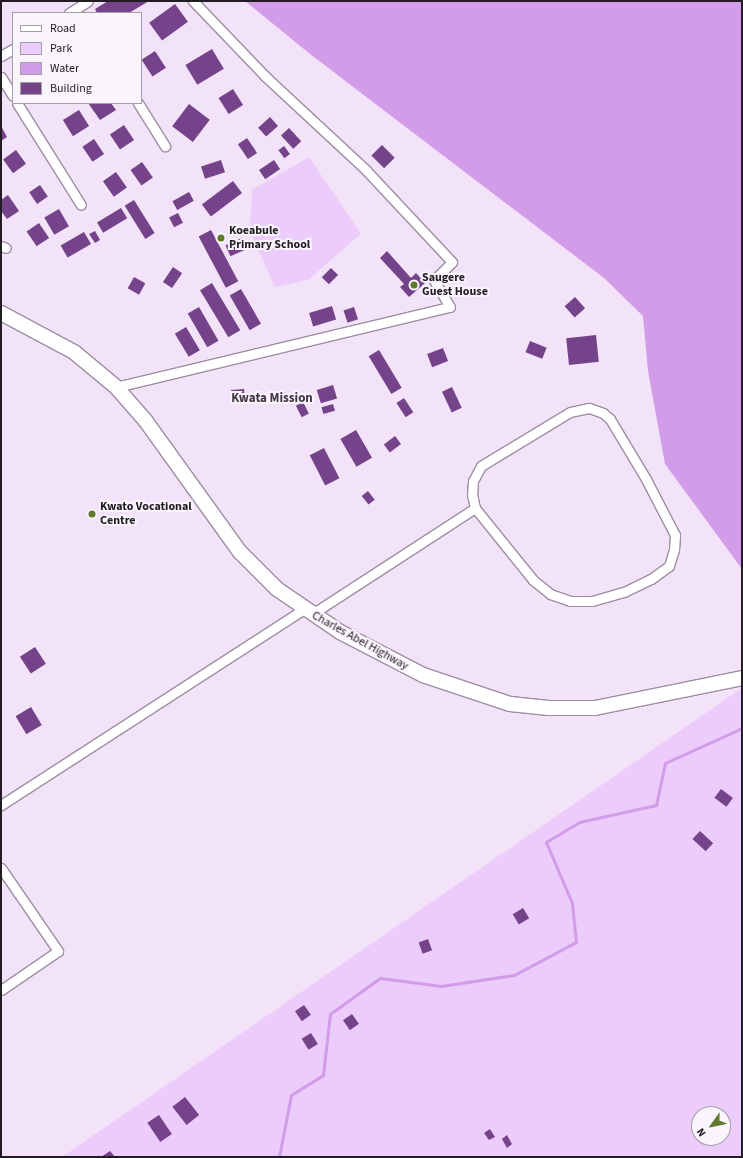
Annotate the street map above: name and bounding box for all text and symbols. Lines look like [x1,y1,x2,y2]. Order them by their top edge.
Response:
legend [12,12,142,104]
text: Road [50,20,76,37]
text: Park [50,40,72,57]
text: Water [50,60,79,77]
text: Building [50,80,92,97]
place label: Koeabule Primary School [229,224,310,252]
marker: Koeabule Primary School [216,233,226,243]
place label: Saugere Guest House [422,271,488,299]
marker: Saugere Guest House [409,280,419,290]
district label: Kwata Mission [231,390,313,406]
place label: Kwato Vocational Centre [100,500,192,528]
marker: Kwato Vocational Centre [87,509,97,519]
street label: Charles Abel Highway [309,608,411,674]
north arrow [691,1106,731,1146]
text: N [693,1125,710,1139]

